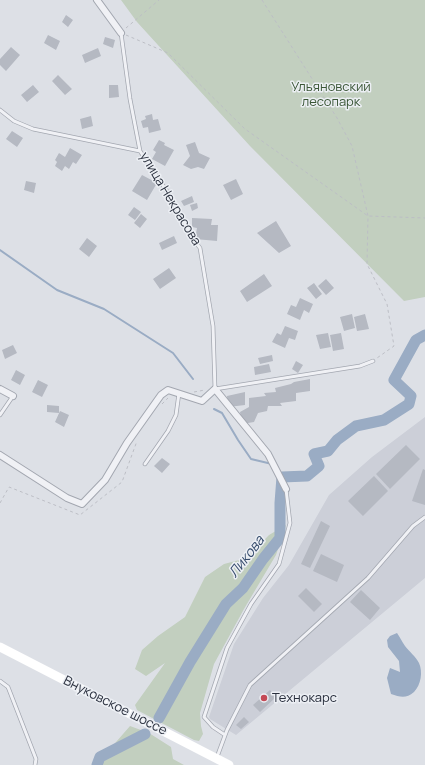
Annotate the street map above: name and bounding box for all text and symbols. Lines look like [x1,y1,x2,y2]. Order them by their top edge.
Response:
park label: Ульяновский лесопарк [291,79,371,110]
street label: улица Некрасова [136,150,204,248]
water label: Ликова [226,533,268,581]
street label: Внуковское шоссе [61,673,169,739]
place label: Технокарс [272,690,337,706]
marker: Технокарс [259,693,269,703]

